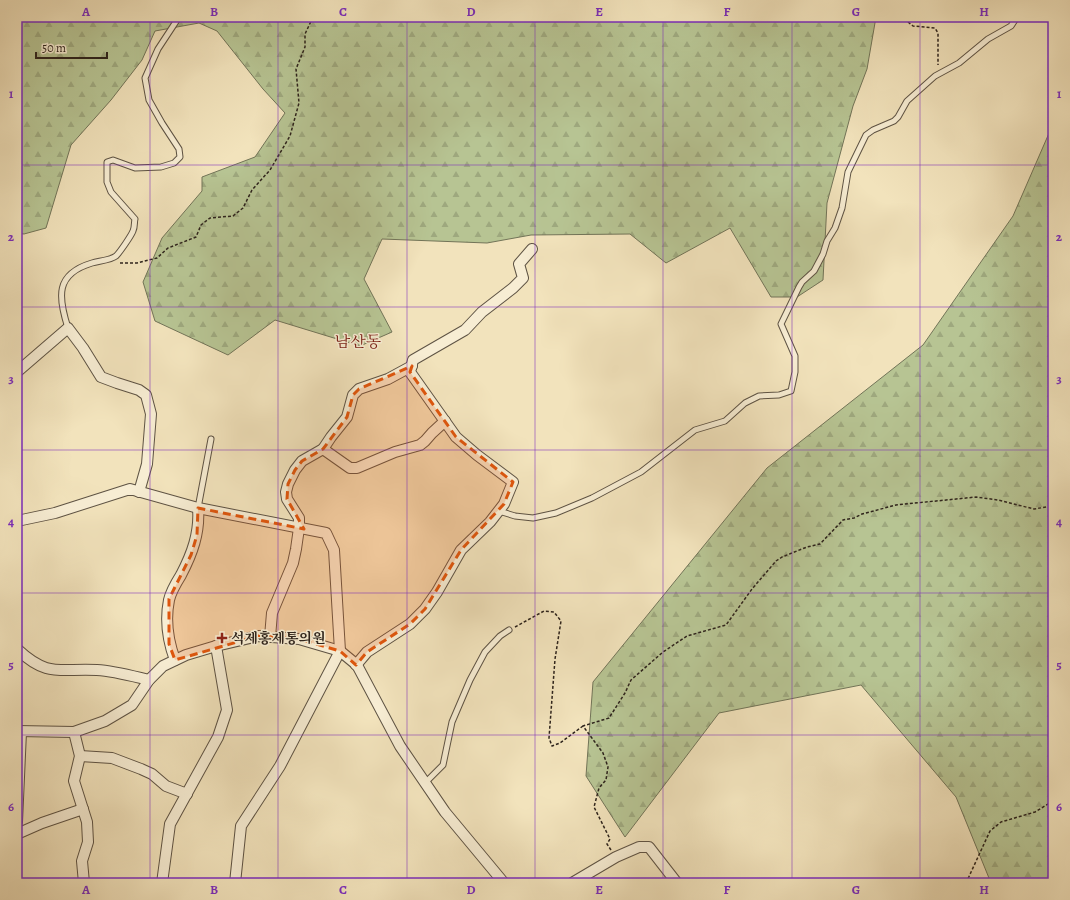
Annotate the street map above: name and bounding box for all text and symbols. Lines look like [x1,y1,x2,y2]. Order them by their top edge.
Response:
text: A [81,3,91,20]
text: B [210,3,218,20]
text: C [339,3,347,20]
text: D [466,3,476,20]
text: E [595,3,603,20]
text: F [724,3,731,20]
text: G [852,3,860,20]
text: H [979,3,989,20]
scale bar [36,34,107,60]
text: 50 m [42,40,66,56]
text: 1 [9,85,14,102]
text: 1 [1057,85,1062,102]
text: 2 [8,228,15,245]
text: 2 [1056,228,1063,245]
district label: 남산동 [335,331,382,353]
text: 3 [8,370,14,387]
text: 3 [1056,370,1062,387]
text: 4 [8,513,14,530]
text: 4 [1056,513,1062,530]
place label: 석제홍제통의원 [231,629,326,648]
marker: 석제홍제통의원 [216,632,228,644]
text: 5 [8,656,14,673]
text: 5 [1056,656,1062,673]
text: 6 [8,798,14,815]
text: 6 [1056,798,1062,815]
text: A [81,881,91,898]
text: B [210,881,218,898]
text: C [339,881,347,898]
text: D [466,881,476,898]
text: E [595,881,603,898]
text: F [724,881,731,898]
text: G [852,881,860,898]
text: H [979,881,989,898]

